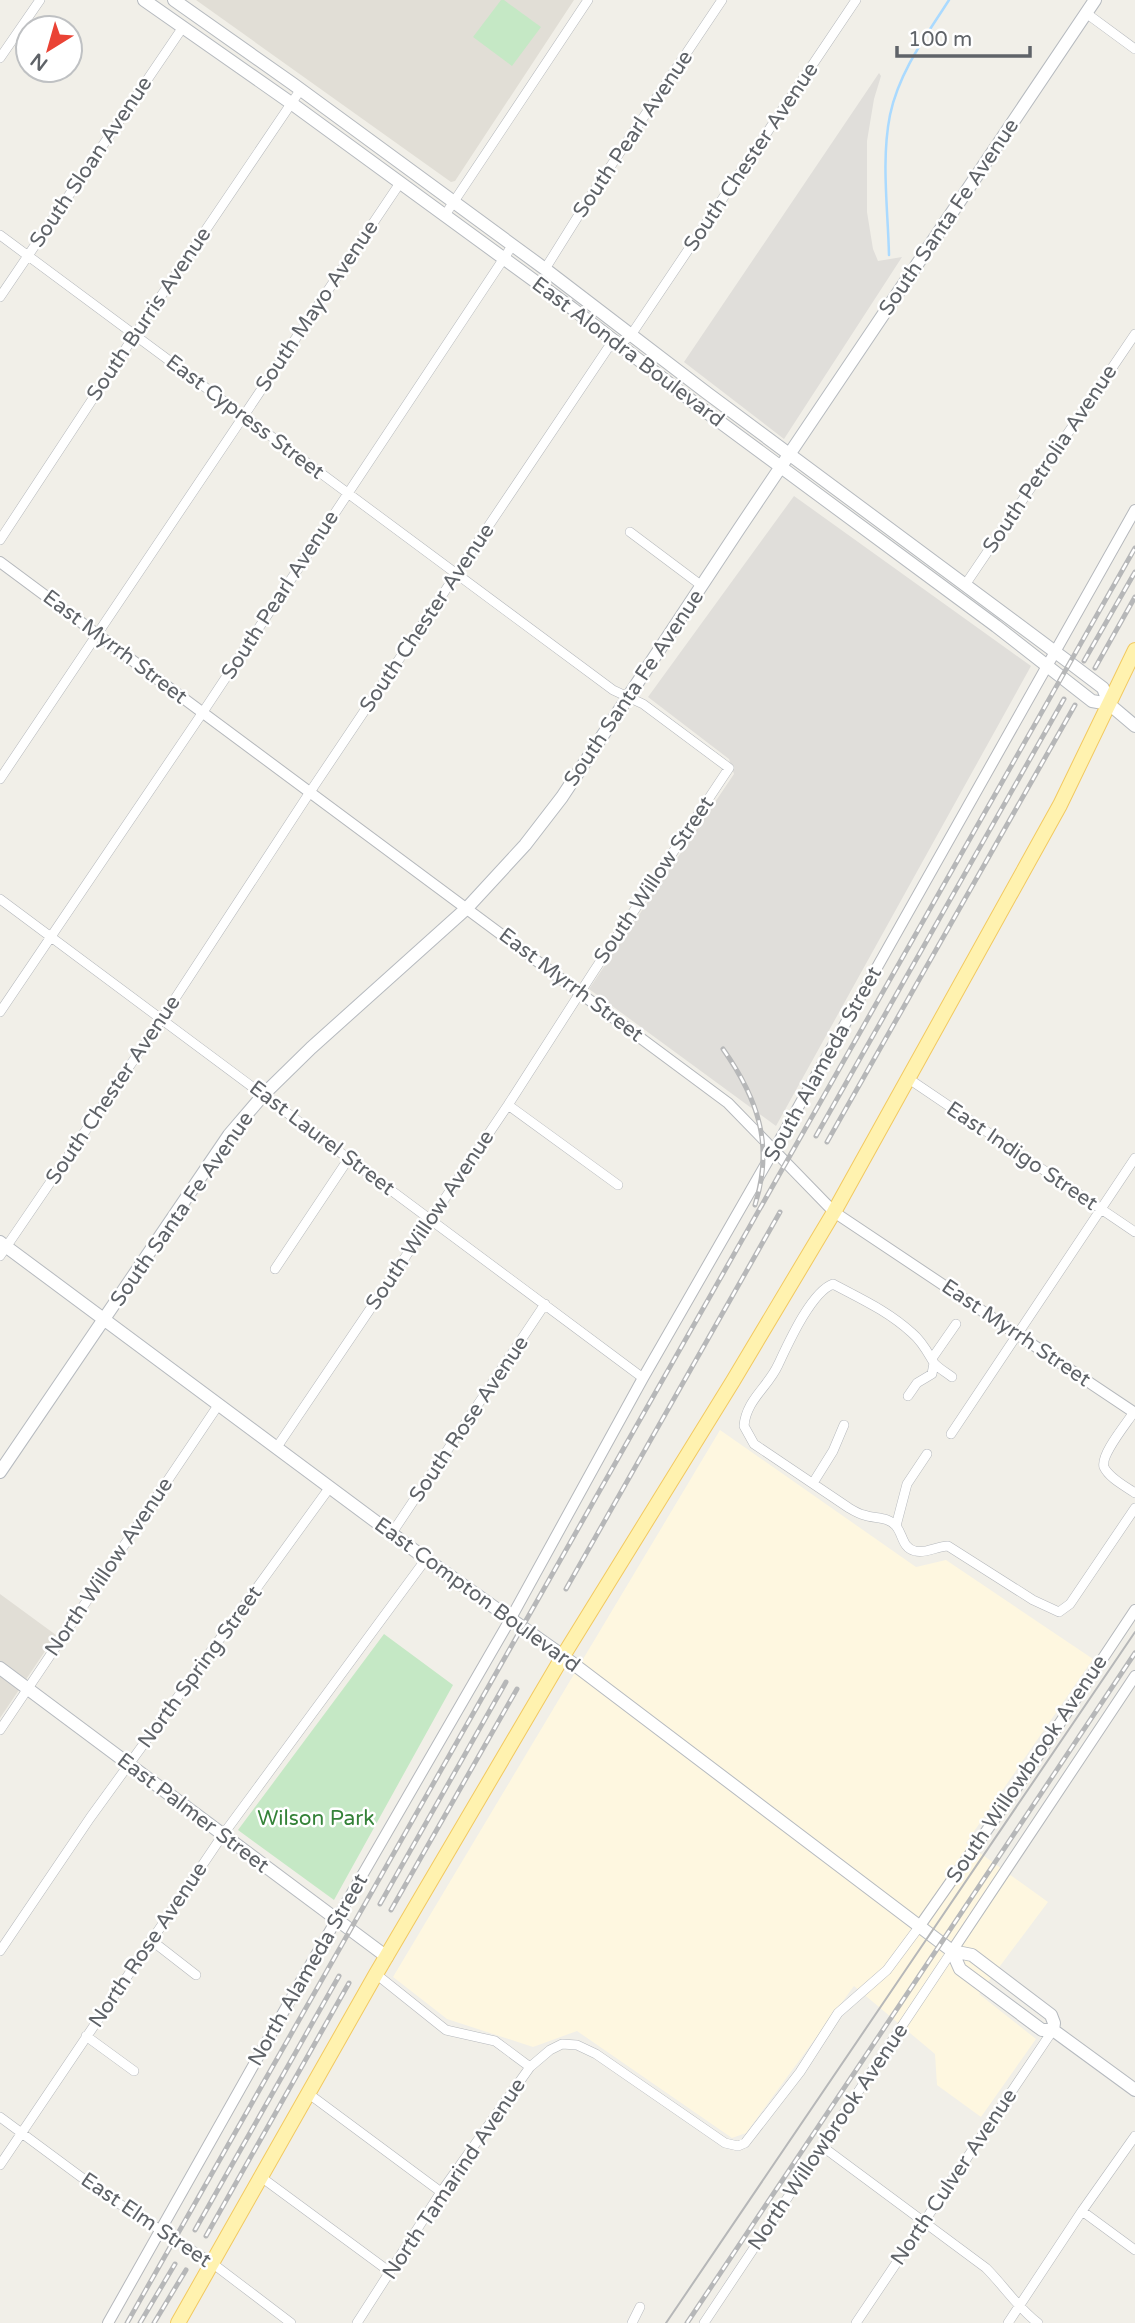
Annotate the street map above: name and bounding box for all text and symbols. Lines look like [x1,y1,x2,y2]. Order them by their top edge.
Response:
north arrow [14,14,84,84]
scale bar [897,14,1030,58]
text: 100 m [908,27,972,52]
street label: South Pearl Avenue [568,46,698,222]
text: N [27,48,52,75]
street label: South Chester Avenue [678,58,824,256]
street label: South Sloan Avenue [25,72,158,252]
street label: South Santa Fe Avenue [874,114,1024,320]
street label: South Mayo Avenue [250,216,384,396]
street label: South Burris Avenue [82,222,216,406]
street label: East Alondra Boulevard [527,272,729,432]
street label: East Cypress Street [161,349,329,485]
street label: South Petrolia Avenue [978,360,1122,558]
street label: South Pearl Avenue [216,506,344,684]
street label: South Chester Avenue [354,519,500,717]
street label: East Myrrh Street [38,585,192,709]
street label: South Santa Fe Avenue [559,585,709,791]
street label: South Willow Street [589,792,719,968]
street label: East Myrrh Street [494,923,648,1047]
street label: South Alameda Street [759,962,887,1166]
street label: South Chester Avenue [40,991,186,1189]
street label: East Laurel Street [244,1075,400,1201]
street label: East Indigo Street [942,1096,1102,1216]
street label: South Santa Fe Avenue [105,1107,259,1311]
street label: South Willow Avenue [361,1125,500,1315]
street label: East Myrrh Street [937,1274,1095,1392]
street label: South Rose Avenue [404,1331,534,1507]
street label: North Willow Avenue [40,1473,178,1661]
street label: East Compton Boulevard [369,1512,585,1678]
street label: North Spring Street [133,1581,267,1753]
street label: South Willowbrook Avenue [941,1650,1113,1888]
street label: East Palmer Street [112,1748,274,1878]
park label: Wilson Park [257,1806,375,1831]
street label: North Rose Avenue [83,1858,213,2032]
street label: North Alameda Street [243,1869,373,2071]
street label: North Willowbrook Avenue [743,2019,913,2255]
street label: North Tamarind Avenue [377,2073,531,2284]
street label: North Culver Avenue [886,2084,1022,2270]
street label: East Elm Street [76,2167,216,2273]

